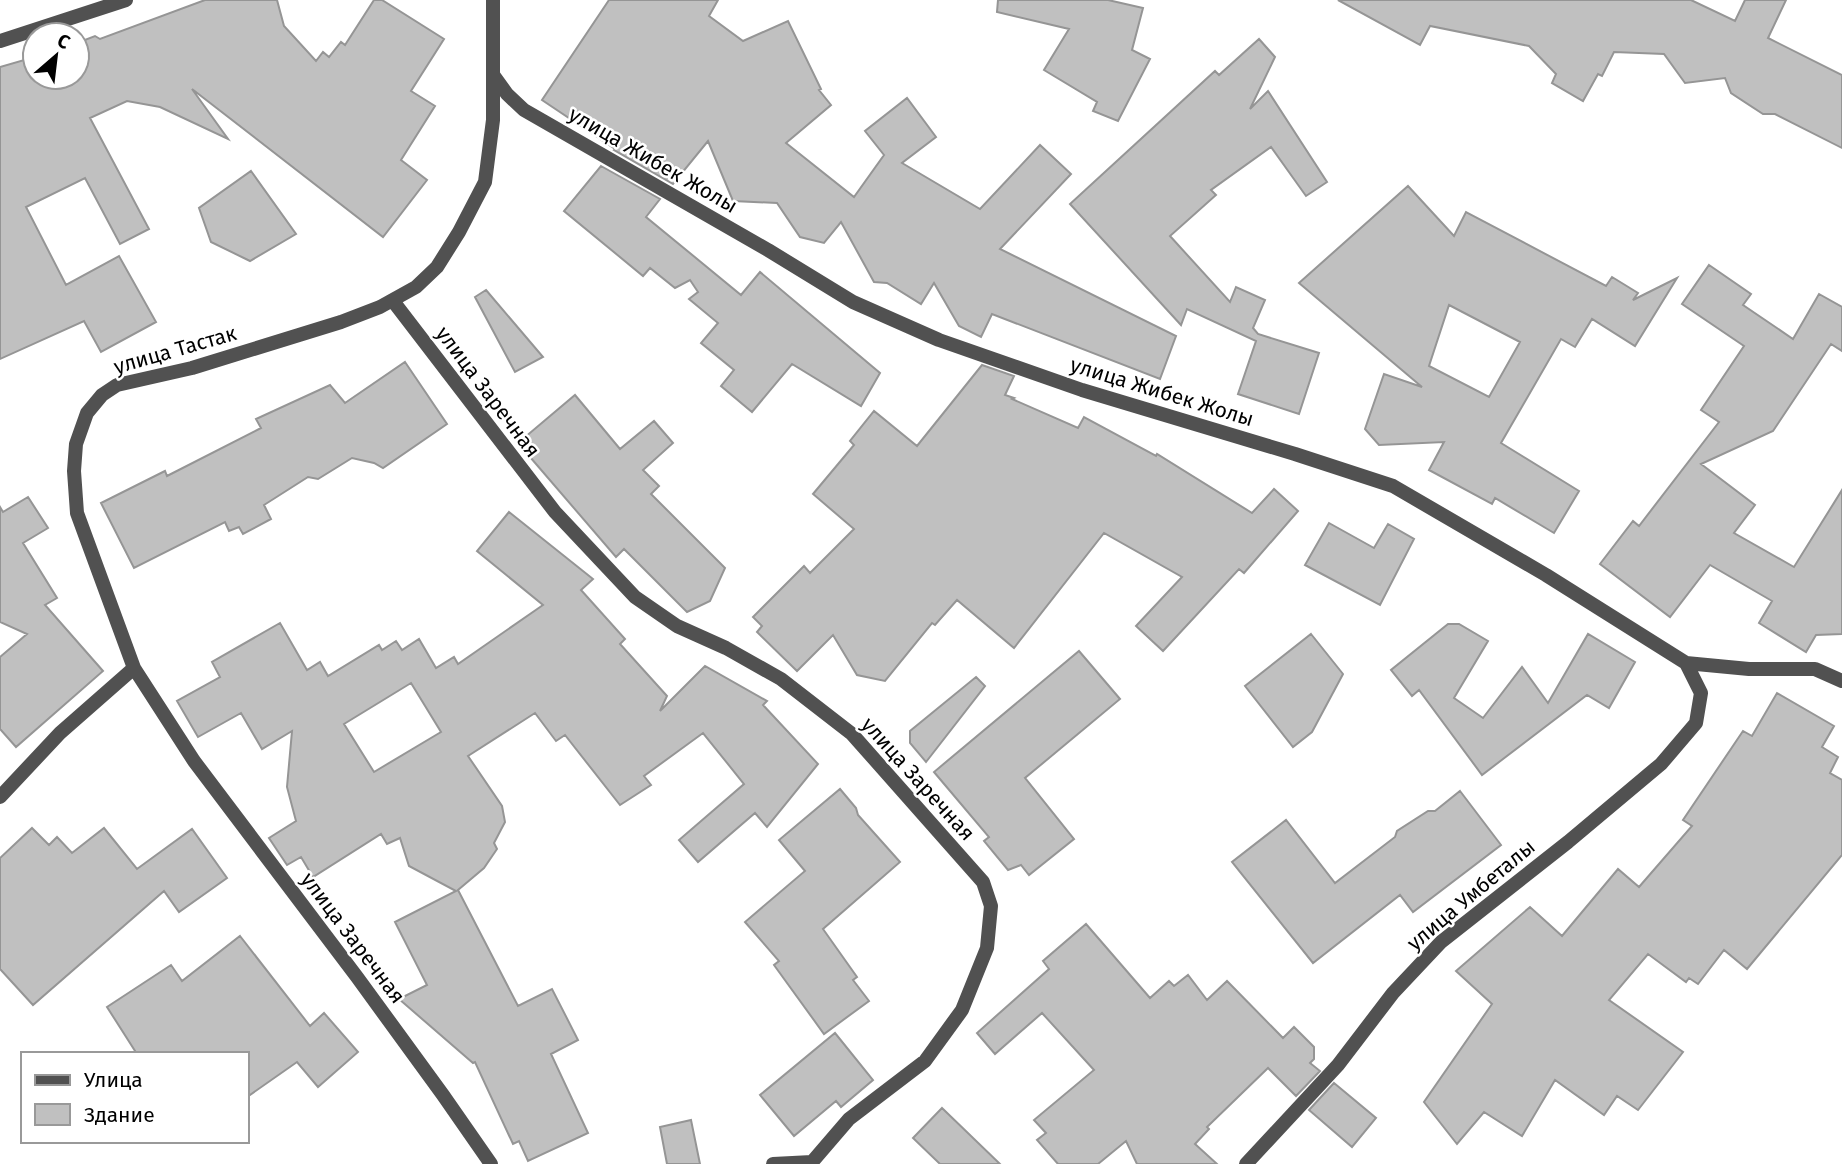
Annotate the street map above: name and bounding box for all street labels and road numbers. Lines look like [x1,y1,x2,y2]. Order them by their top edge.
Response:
street label: улица Жибек Жолы [564,101,742,219]
street label: улица Тастак [111,320,239,380]
street label: улица Заречная [430,321,546,463]
street label: улица Жибек Жолы [1067,352,1257,432]
street label: улица Заречная [856,712,980,846]
street label: улица Умбеталы [1402,834,1540,956]
street label: улица Заречная [295,867,411,1009]

